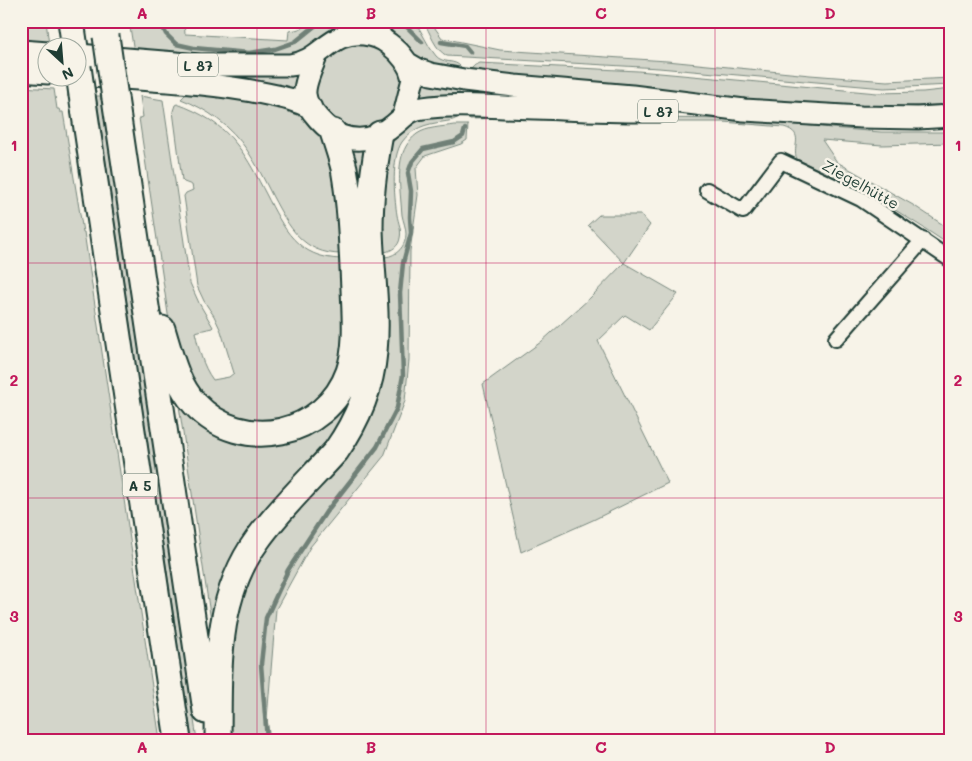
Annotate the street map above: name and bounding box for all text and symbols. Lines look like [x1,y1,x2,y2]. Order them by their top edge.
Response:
text: A [136,2,148,23]
text: B [366,2,376,23]
text: C [595,2,607,23]
text: D [824,2,836,23]
north arrow [38,38,88,88]
road number: L 87 [178,54,218,76]
text: N [59,63,77,85]
road number: L 87 [638,100,678,122]
text: 1 [10,134,18,155]
text: 1 [954,134,962,155]
street label: Ziegelhütte [819,155,903,213]
text: 2 [10,369,19,390]
text: 2 [954,369,963,390]
road number: A 5 [122,474,158,496]
text: 3 [9,605,19,626]
text: 3 [953,605,963,626]
text: A [136,736,148,757]
text: B [366,736,376,757]
text: C [595,736,607,757]
text: D [824,736,836,757]

